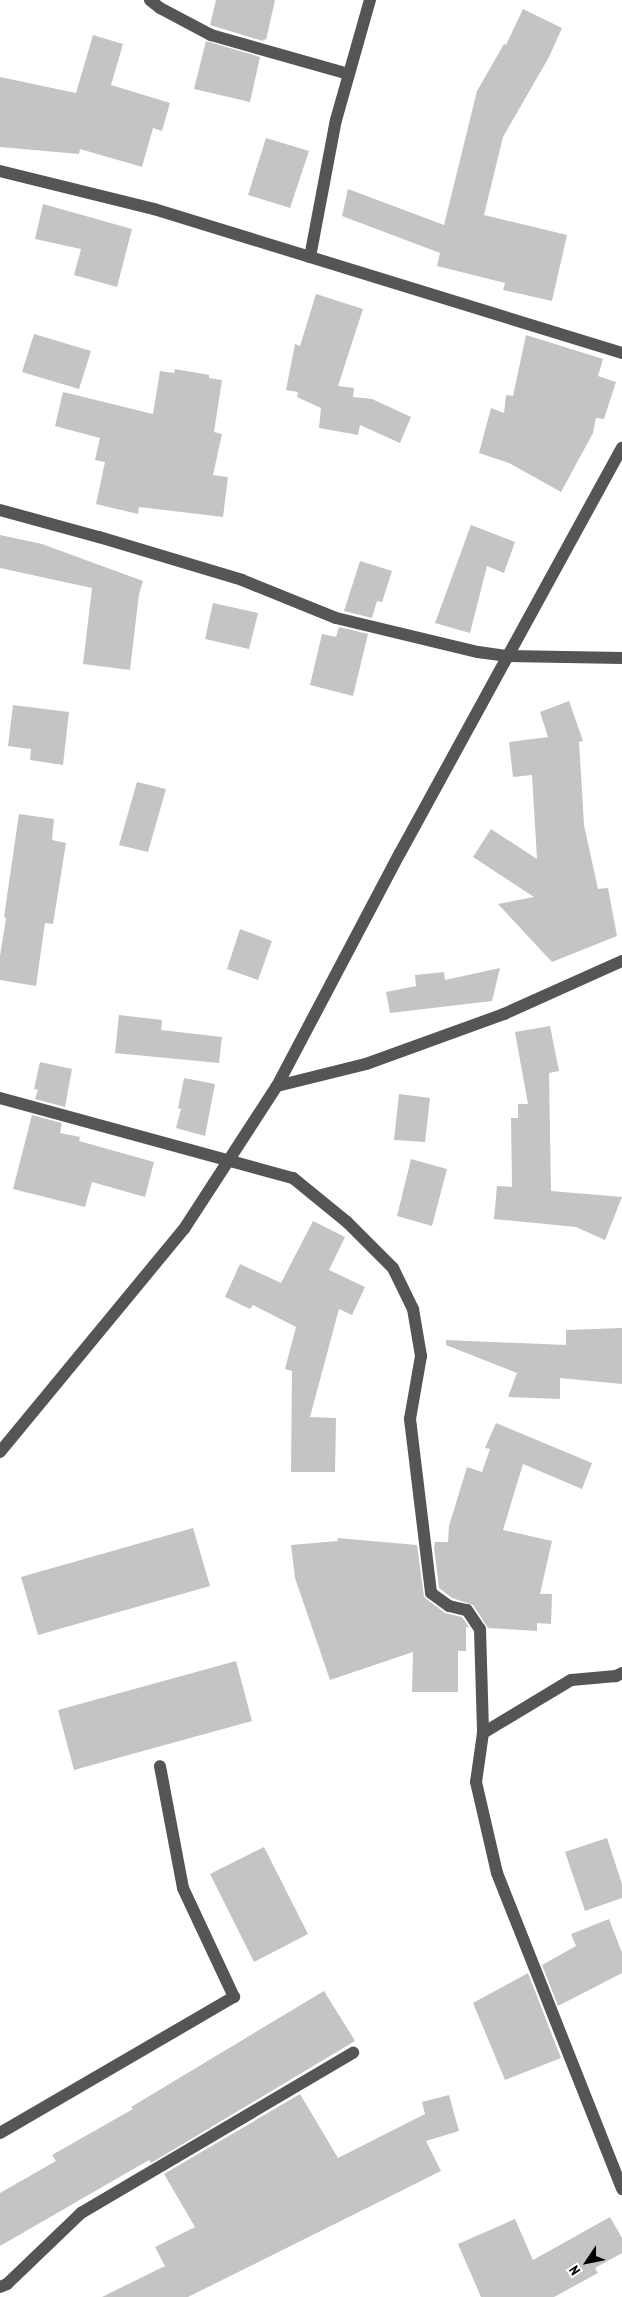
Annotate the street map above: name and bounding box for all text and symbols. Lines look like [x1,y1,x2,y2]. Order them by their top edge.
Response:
north arrow [562,2237,612,2287]
text: N [565,2262,584,2279]

